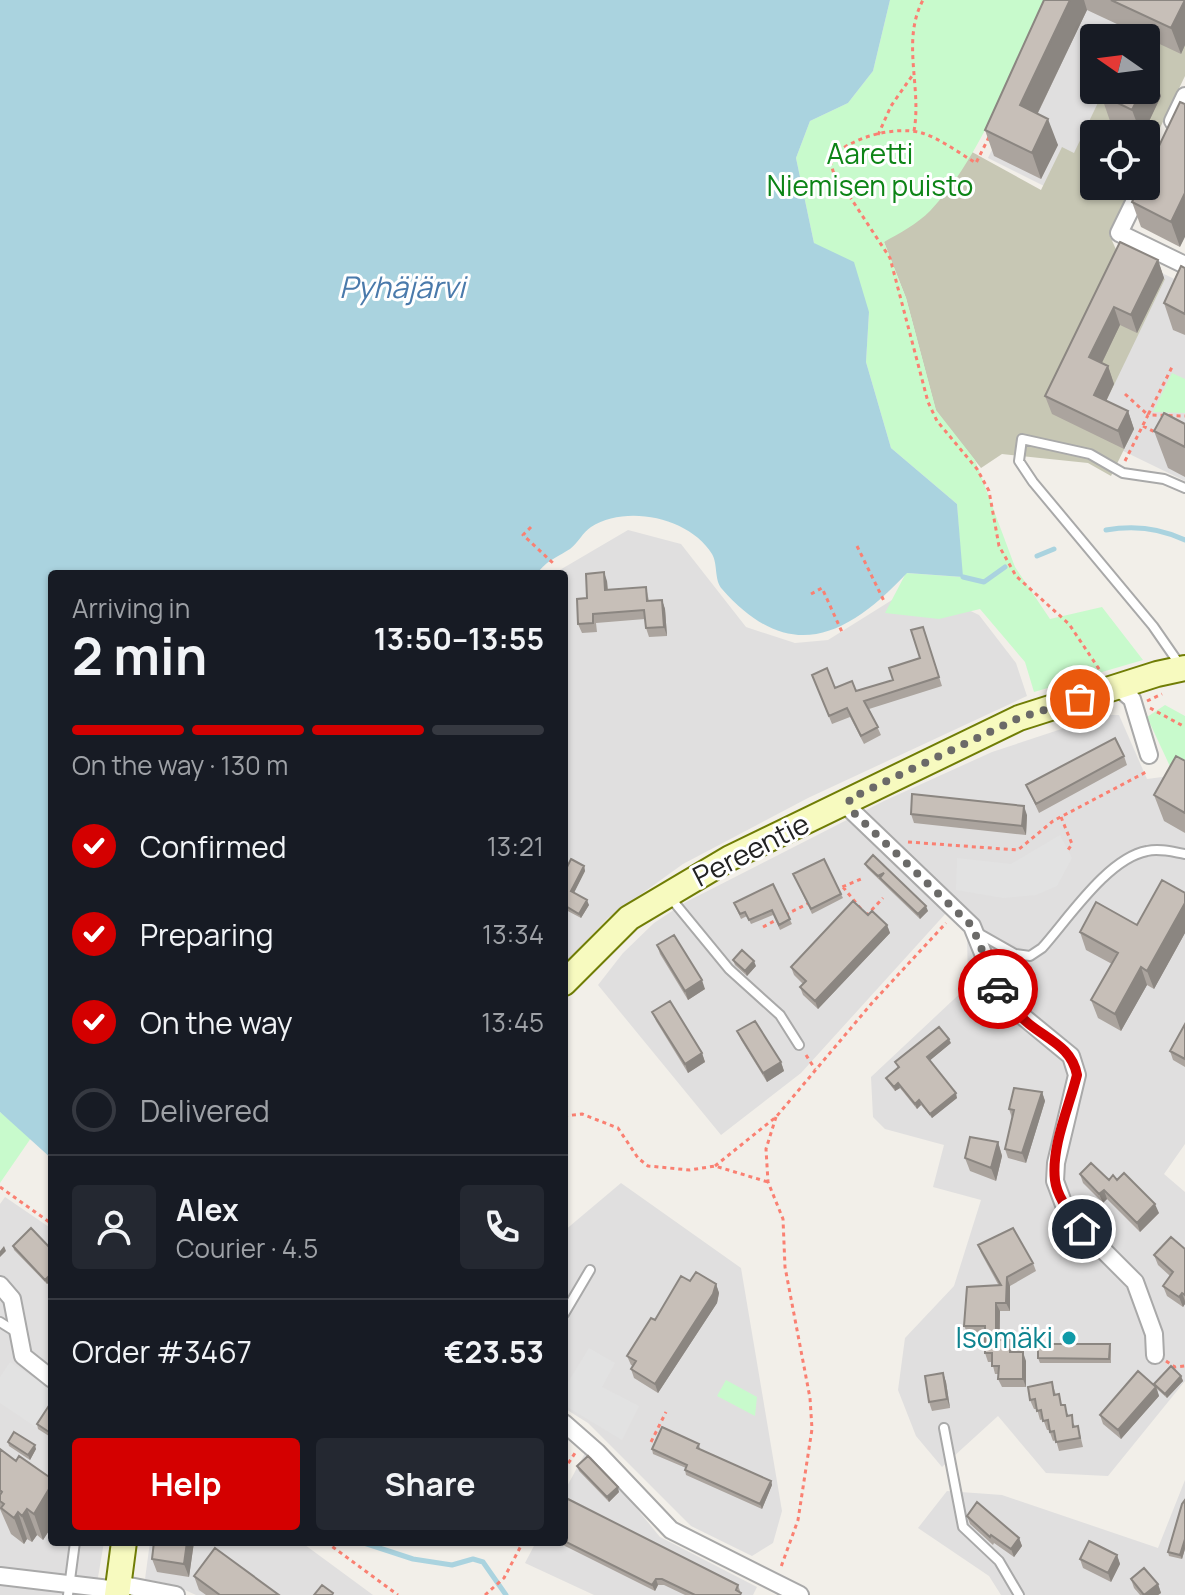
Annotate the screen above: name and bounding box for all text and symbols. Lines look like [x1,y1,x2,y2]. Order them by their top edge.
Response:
north arrow [1080,24,1160,104]
map controls [1080,24,1160,200]
button: locate [1080,120,1160,200]
park label: Aaretti Niemisen puisto [767,134,973,204]
water label: Pyhäjärvi [339,266,469,307]
text: Arriving in [72,590,190,626]
text: 13:50–13:55 [374,618,544,659]
text: 2 min [72,620,207,691]
pin [1046,665,1114,733]
icon: bag [1058,677,1102,721]
text: On the way · 130 m [72,747,288,783]
street label: Pereentie [686,804,815,895]
icon: check [72,824,116,868]
text: Confirmed [140,826,287,867]
text: 13:21 [487,828,544,864]
icon: check [72,912,116,956]
text: Preparing [140,914,274,955]
text: 13:34 [482,916,544,952]
courier [958,949,1038,1029]
icon: car [976,967,1020,1011]
icon: check [72,1000,116,1044]
text: On the way [140,1002,293,1043]
text: 13:45 [481,1004,544,1040]
text: Delivered [140,1090,270,1131]
button: person [72,1185,156,1269]
button: phone [460,1185,544,1269]
text: Alex [176,1189,239,1230]
pin [1048,1195,1116,1263]
icon: home [1060,1207,1104,1251]
text: Courier · 4.5 [176,1230,318,1266]
place label: Isomäki [955,1318,1053,1356]
marker: Isomäki [1060,1329,1078,1347]
text: Order #3467 [72,1331,252,1372]
text: €23.53 [444,1331,544,1372]
button: Help [72,1438,300,1530]
button: Share [316,1438,544,1530]

